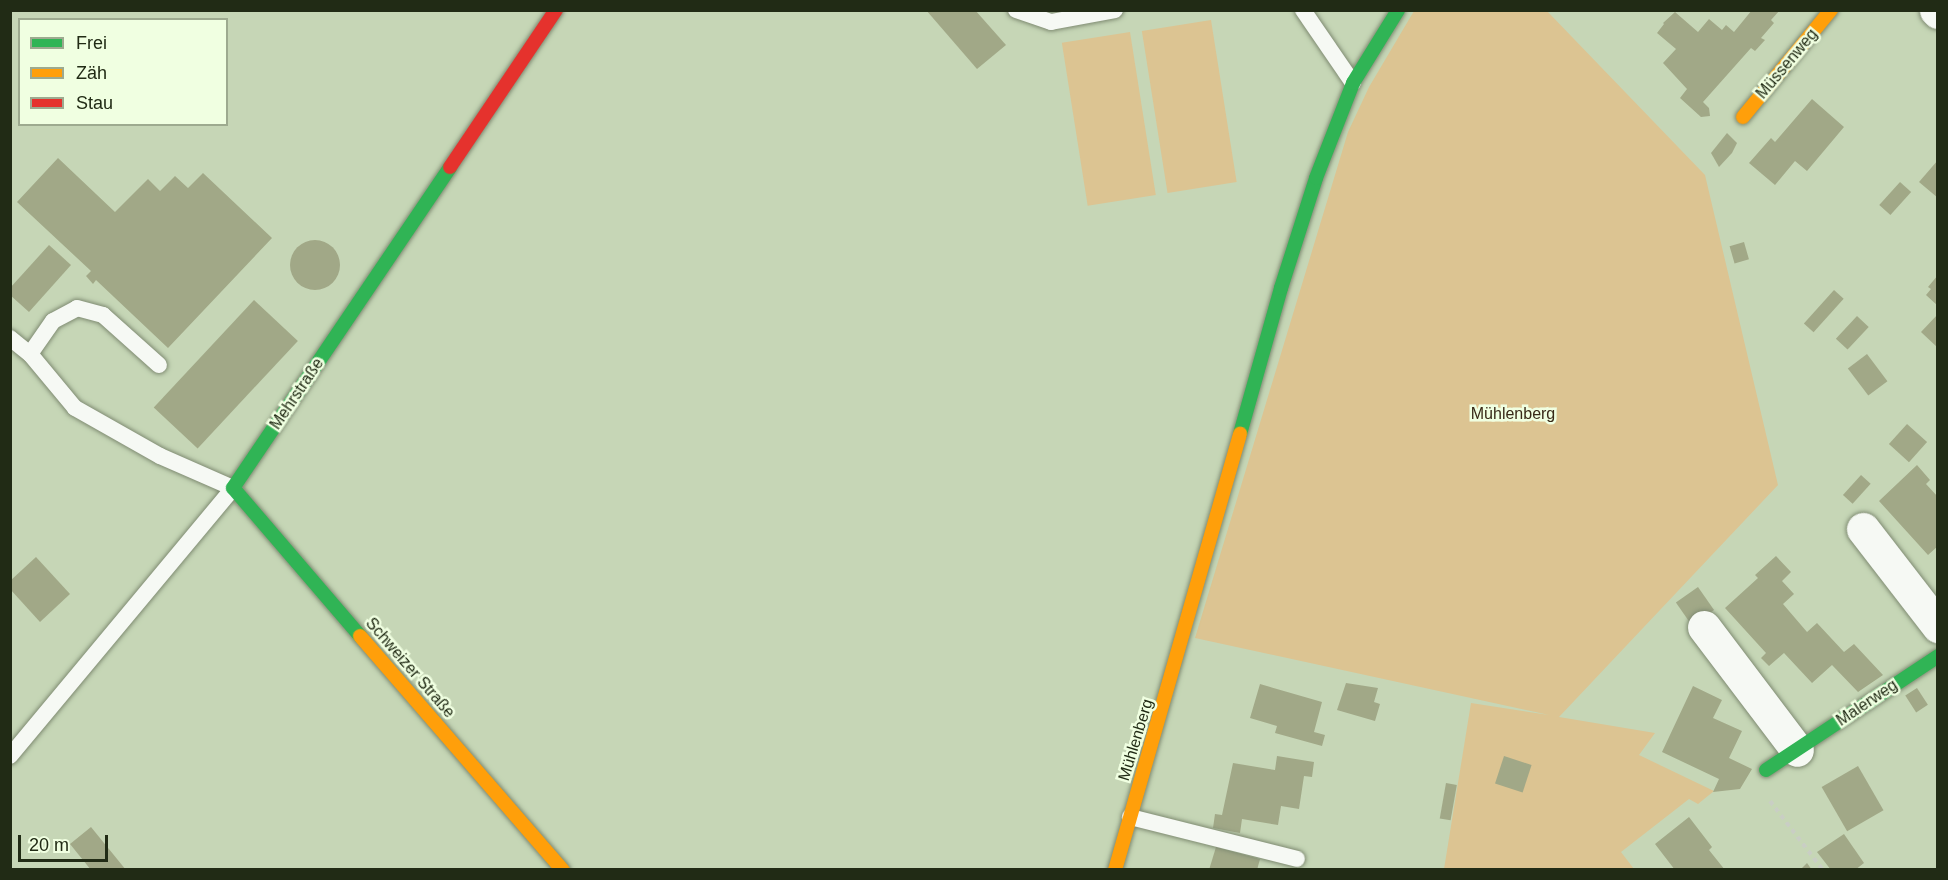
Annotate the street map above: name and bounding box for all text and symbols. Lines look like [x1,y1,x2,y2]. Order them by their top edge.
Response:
legend [18,18,228,126]
street label: Müssenweg [1752,25,1822,103]
text: Frei [76,33,107,53]
text: Zäh [76,63,107,83]
text: Stau [76,93,113,113]
street label: Mehrstraße [266,355,328,433]
park label: Mühlenberg [1471,404,1555,424]
street label: Schweizer Straße [361,614,459,722]
street label: Malerweg [1833,676,1901,730]
street label: Mühlenberg [1114,697,1158,783]
scale bar [21,823,111,861]
text: 20 m [29,835,69,855]

